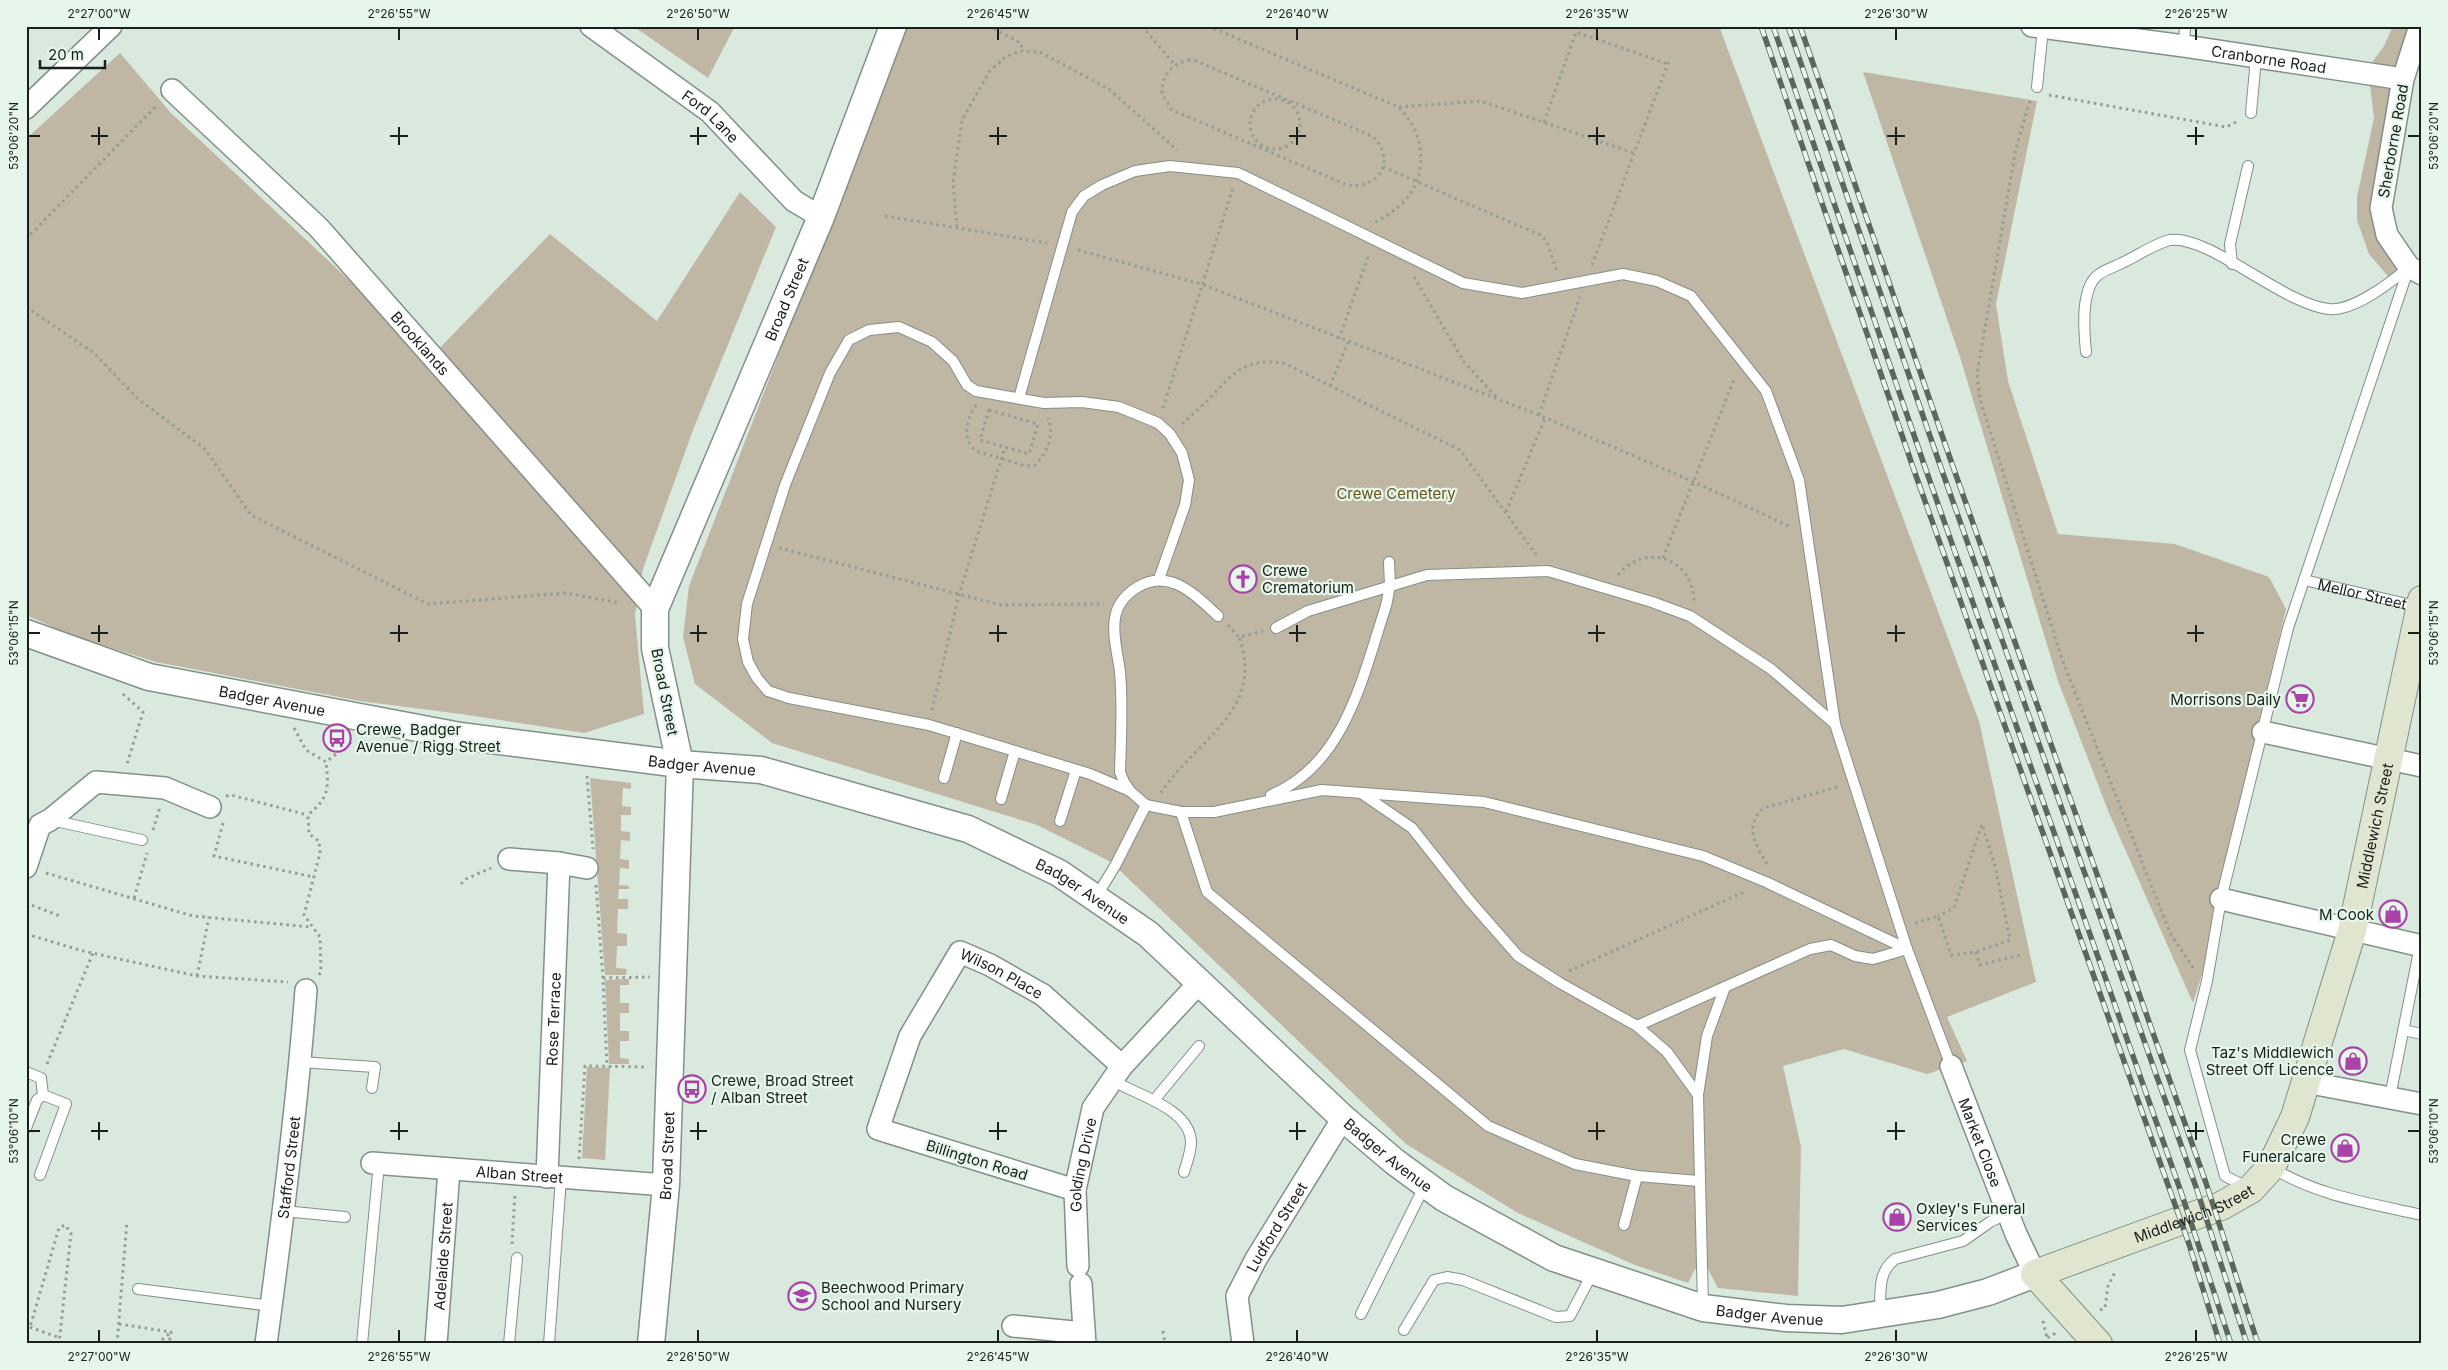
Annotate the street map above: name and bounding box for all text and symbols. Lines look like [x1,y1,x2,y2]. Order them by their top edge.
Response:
text: 2°27'00"W [67,6,131,21]
text: 2°26'55"W [367,6,431,21]
text: 2°26'50"W [666,6,730,21]
text: 2°26'45"W [967,6,1030,21]
text: 2°26'40"W [1265,6,1329,21]
text: 2°26'35"W [1565,6,1629,21]
text: 2°26'30"W [1864,6,1928,21]
text: 2°26'25"W [2164,6,2228,21]
scale bar [40,38,105,70]
street label: Cranborne Road [2210,41,2328,77]
text: 20 m [48,45,84,64]
street label: Sherborne Road [2374,83,2412,199]
street label: Ford Lane [678,85,743,147]
text: 53°06'20"N [6,102,21,170]
text: 53°06'20"N [2426,102,2441,170]
street label: Broad Street [760,255,812,344]
street label: Brooklands [387,307,454,379]
park label: Crewe Cemetery [1336,484,1456,503]
place label: Crewe Crematorium [1262,561,1354,597]
church icon: Crewe Crematorium [1228,564,1258,594]
street label: Mellor Street [2316,574,2409,613]
text: 53°06'15"N [6,600,21,666]
text: 53°06'15"N [2426,600,2441,666]
street label: Broad Street [647,647,683,737]
street label: Badger Avenue [217,681,327,720]
supermarket icon: Morrisons Daily [2285,684,2315,714]
place label: Morrisons Daily [2170,690,2282,709]
place label: Crewe, Badger Avenue / Rigg Street [356,720,501,756]
bus stop icon: Crewe, Badger Avenue / Rigg Street [322,723,352,753]
street label: Badger Avenue [647,751,757,779]
street label: Middlewich Street [2352,761,2397,890]
street label: Badger Avenue [1033,854,1133,928]
shop icon: M Cook [2378,899,2408,929]
place label: M Cook [2319,905,2375,924]
street label: Wilson Place [957,944,1046,1003]
street label: Rose Terrace [542,972,564,1066]
place label: Taz's Middlewich Street Off Licence [2206,1043,2334,1079]
shop icon: Taz's Middlewich Street Off Licence [2338,1046,2368,1076]
place label: Crewe, Broad Street / Alban Street [711,1071,854,1107]
bus stop icon: Crewe, Broad Street / Alban Street [677,1074,707,1104]
street label: Market Close [1955,1095,2006,1190]
text: 53°06'10"N [6,1098,21,1164]
text: 53°06'10"N [2426,1098,2441,1164]
street label: Broad Street [655,1111,678,1201]
street label: Badger Avenue [1340,1114,1436,1196]
street label: Stafford Street [273,1115,304,1220]
street label: Golding Drive [1065,1116,1100,1213]
place label: Crewe Funeralcare [2242,1130,2326,1166]
shop icon: Crewe Funeralcare [2330,1133,2360,1163]
street label: Billington Road [924,1136,1030,1184]
street label: Alban Street [475,1161,564,1187]
street label: Ludford Street [1242,1178,1311,1275]
street label: Middlewich Street [2131,1180,2257,1247]
place label: Oxley's Funeral Services [1916,1199,2025,1235]
street label: Adelaide Street [429,1201,456,1311]
shop icon: Oxley's Funeral Services [1882,1202,1912,1232]
place label: Beechwood Primary School and Nursery [821,1278,965,1314]
school or university icon: Beechwood Primary School and Nursery [787,1281,817,1311]
street label: Badger Avenue [1715,1300,1824,1329]
text: 2°27'00"W [67,1349,131,1364]
text: 2°26'55"W [367,1349,431,1364]
text: 2°26'50"W [666,1349,730,1364]
text: 2°26'45"W [967,1349,1030,1364]
text: 2°26'40"W [1265,1349,1329,1364]
text: 2°26'35"W [1565,1349,1629,1364]
text: 2°26'30"W [1864,1349,1928,1364]
text: 2°26'25"W [2164,1349,2228,1364]

